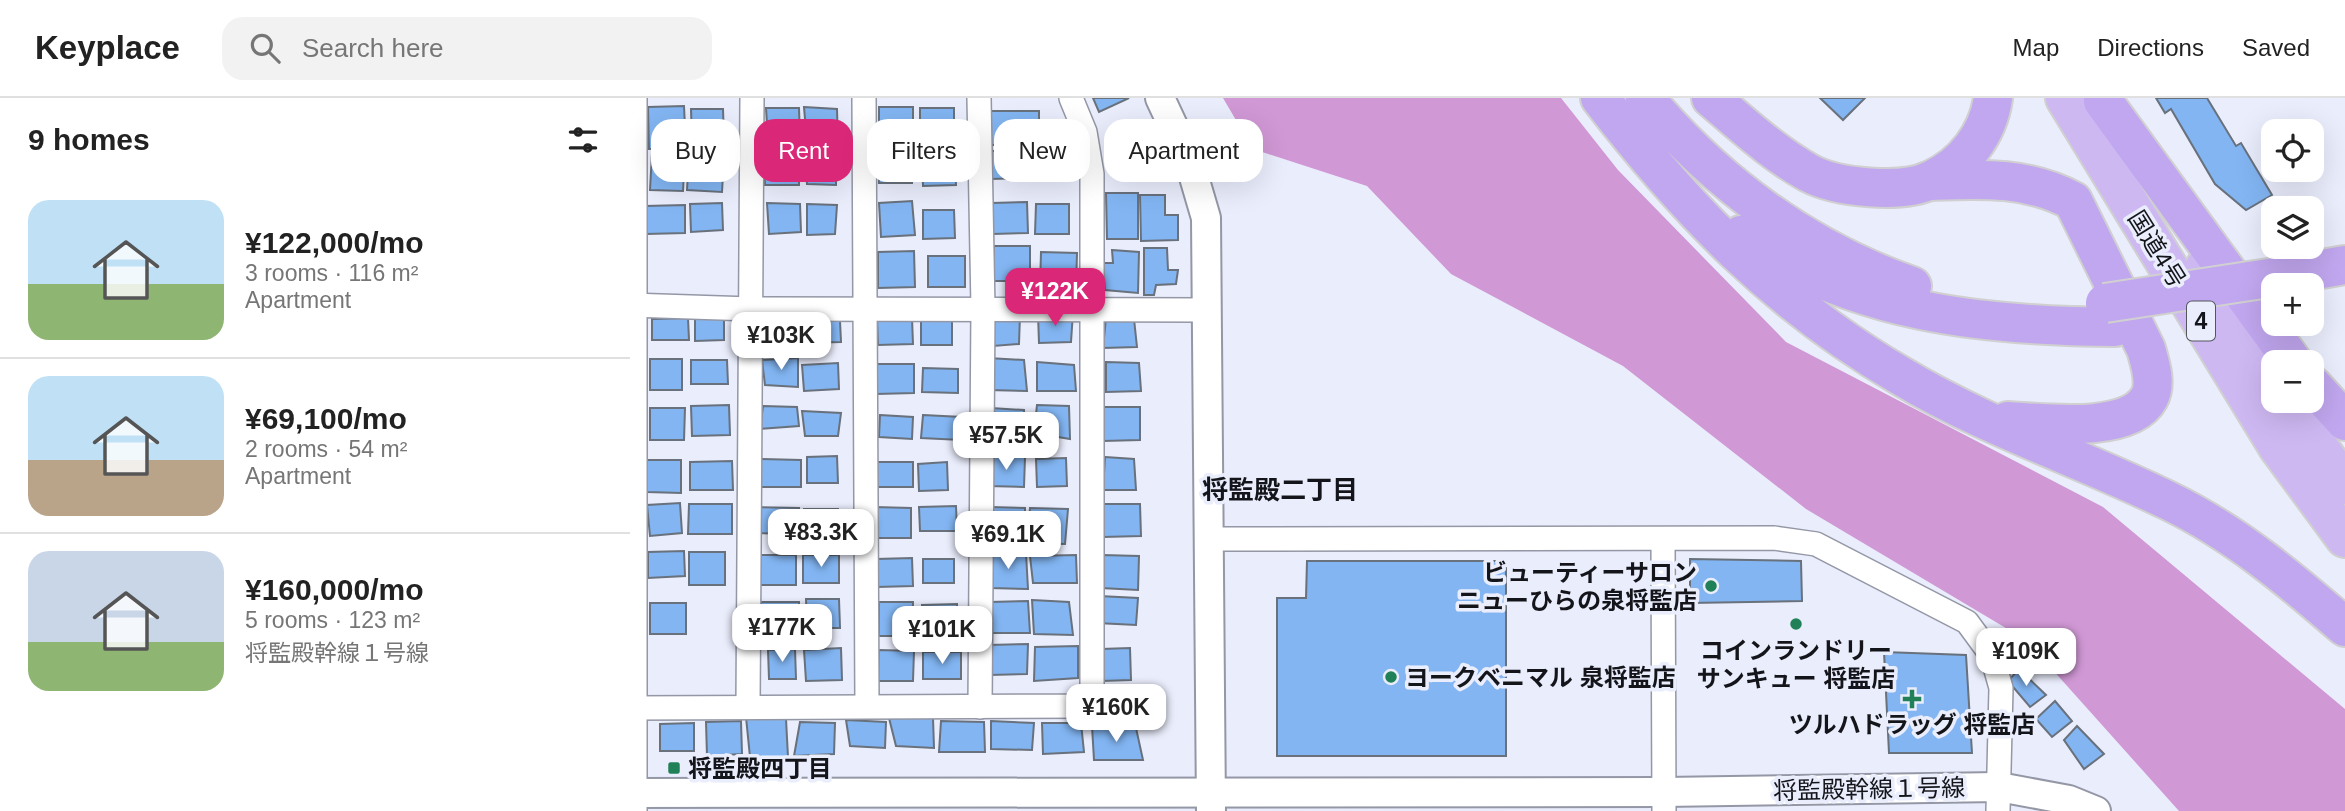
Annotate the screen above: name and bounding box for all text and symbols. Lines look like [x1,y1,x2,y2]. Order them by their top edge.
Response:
search box [222,17,712,80]
text: Keyplace [35,29,180,66]
icon: search [246,29,284,67]
text: Search here [302,33,444,63]
text: Map [2013,34,2059,61]
text: Directions [2097,34,2204,61]
text: Saved [2242,34,2310,61]
chip: Buy [651,119,740,182]
chip: Rent [754,119,853,182]
chip: Filters [867,119,980,182]
chip: New [994,119,1090,182]
chip: Apartment [1104,119,1263,182]
map controls [2261,119,2324,413]
button: locate [2261,119,2324,182]
icon: filters [564,121,602,159]
text: 9 homes [28,123,150,156]
button: layers [2261,196,2324,259]
street label: 国道4号 [2123,206,2191,292]
text: ¥122,000/mo [245,226,423,259]
icon: home [84,228,168,312]
text: 3 rooms · 116 m² [245,260,418,286]
pin: ¥122K [1006,268,1104,328]
button: + [2261,273,2324,336]
text: ¥122K [1021,278,1089,304]
text: Apartment [245,287,351,313]
road number: 4 [2187,302,2215,341]
pin: ¥103K [732,313,830,372]
text: ¥103K [747,322,815,348]
button: − [2261,350,2324,413]
text: ¥69,100/mo [245,402,407,435]
icon: home [84,404,168,488]
pin: ¥57.5K [949,412,1063,472]
text: ¥57.5K [969,422,1043,448]
text: 2 rooms · 54 m² [245,436,407,462]
text: Apartment [245,463,351,489]
district label: 将監殿二丁目 [1202,475,1358,505]
pin: ¥83.3K [764,510,878,569]
pin: ¥69.1K [951,512,1065,571]
text: ¥83.3K [784,519,858,545]
text: ¥69.1K [971,521,1045,547]
place label: ビューティーサロン ニューひらの泉将監店 [1457,559,1697,614]
text: ¥160,000/mo [245,573,423,606]
marker: ビューティーサロン ニューひらの泉将監店 [1703,578,1719,594]
icon: home [84,579,168,663]
pin: ¥177K [733,604,831,664]
pin: ¥101K [893,606,991,666]
text: 5 rooms · 123 m² [245,607,420,633]
text: ¥177K [748,614,816,640]
text: ¥101K [908,616,976,642]
marker: コインランドリー サンキュー 将監店 [1788,616,1804,632]
pin: ¥109K [1977,628,2075,688]
place label: コインランドリー サンキュー 将監店 [1697,637,1895,692]
text: ¥109K [1992,638,2060,664]
text: 将監殿幹線１号線 [245,640,429,666]
place label: ヨークベニマル 泉将監店 [1405,664,1676,691]
marker: ヨークベニマル 泉将監店 [1383,669,1399,685]
pin: ¥160K [1067,684,1165,744]
marker: ツルハドラッグ 将監店 [1904,691,1920,707]
text: ¥160K [1082,694,1150,720]
place label: ツルハドラッグ 将監店 [1789,711,2035,738]
place label: 将監殿四丁目 [688,755,832,782]
marker: 将監殿四丁目 [666,760,682,776]
street label: 将監殿幹線１号線 [1773,774,1965,804]

